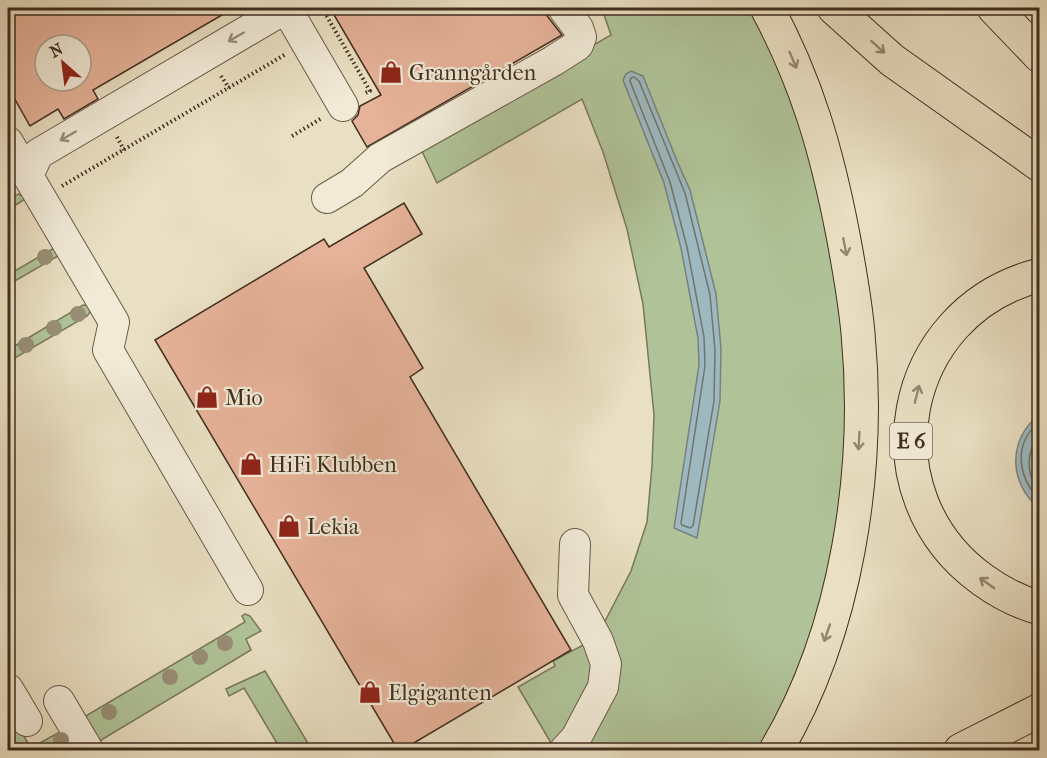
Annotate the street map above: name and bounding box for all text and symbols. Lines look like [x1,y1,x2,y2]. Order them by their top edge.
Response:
one-way arrow [228,32,245,44]
north arrow [33,33,93,93]
text: N [46,39,67,61]
one-way arrow [870,40,885,54]
one-way arrow [788,50,799,69]
shop icon: Granngården [378,59,404,85]
place label: Granngården [409,60,537,86]
one-way arrow [60,130,77,142]
one-way arrow [840,237,851,256]
shop icon: Mio [194,384,220,410]
place label: Mio [225,385,263,411]
one-way arrow [911,385,923,404]
road number: E 6 [890,423,932,459]
one-way arrow [854,431,865,451]
shop icon: HiFi Klubben [238,451,264,477]
place label: HiFi Klubben [269,452,397,478]
shop icon: Lekia [276,513,302,539]
place label: Lekia [307,514,360,540]
one-way arrow [979,577,996,589]
one-way arrow [821,623,832,642]
shop icon: Elgiganten [357,679,383,705]
place label: Elgiganten [388,680,492,706]

